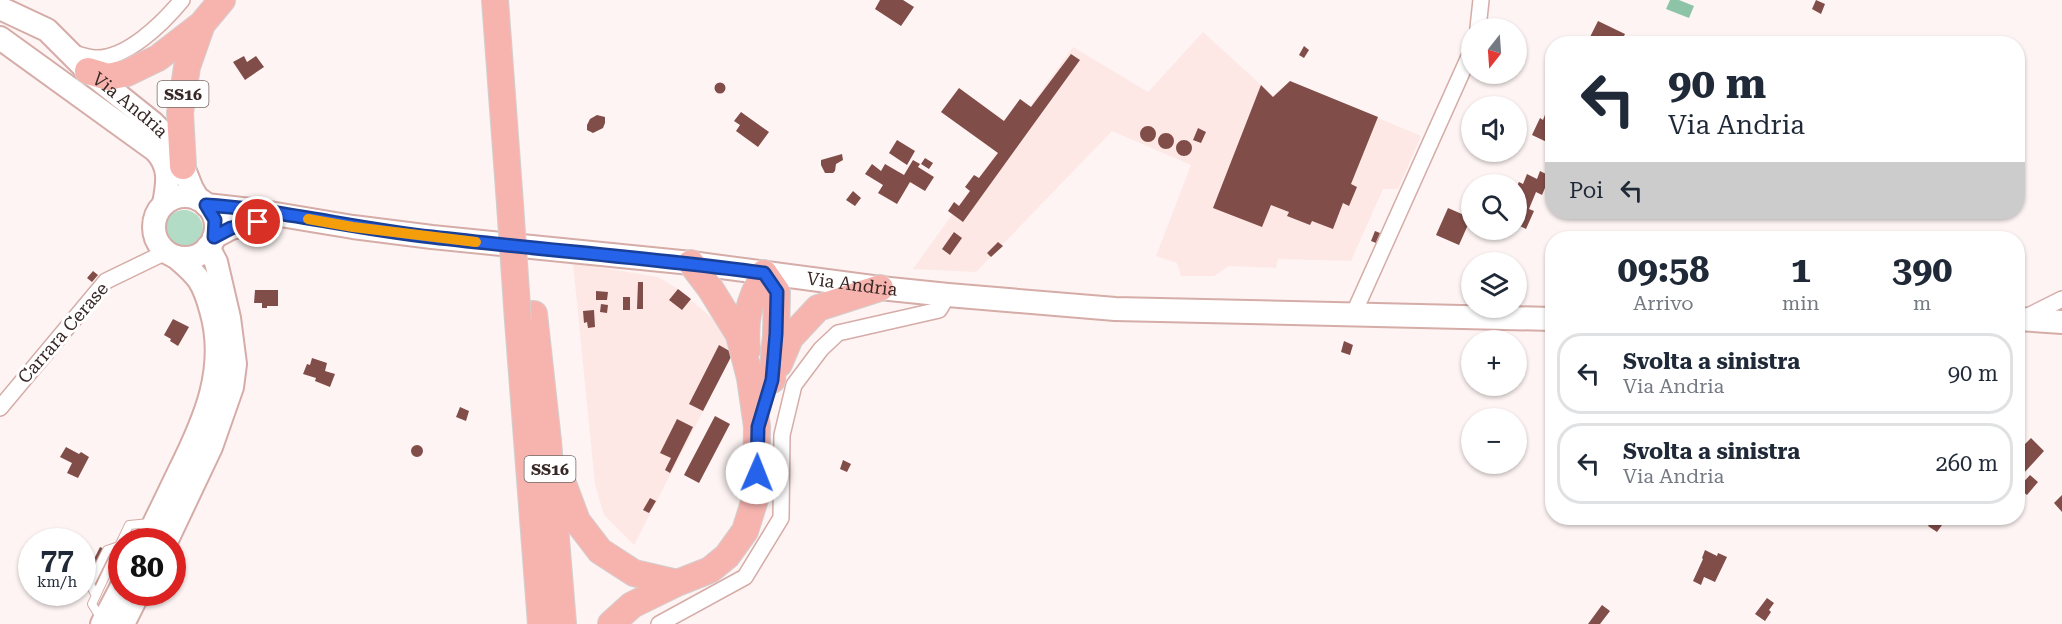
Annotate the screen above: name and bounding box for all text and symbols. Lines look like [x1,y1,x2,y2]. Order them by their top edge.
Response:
north arrow [1461,18,1527,84]
map controls [1461,18,1527,474]
text: 90 m [1668,59,1766,108]
icon: left [1569,60,1647,138]
street label: Via Andria [88,68,173,142]
road number: SS16 [158,81,208,107]
button: sound [1461,96,1527,162]
text: Via Andria [1668,109,1805,141]
button: search [1461,174,1527,240]
icon: left [1615,174,1648,207]
text: Poi [1569,178,1603,203]
pin [232,196,283,247]
icon: arrive [241,205,274,238]
text: 09:58 [1618,249,1709,291]
text: 1 [1791,249,1811,291]
text: 390 [1892,249,1952,291]
button: layers [1461,252,1527,318]
street label: Via Andria [805,267,899,300]
street label: Carrara Cerase [13,278,112,387]
text: Arrivo [1633,291,1694,315]
text: min [1782,291,1819,315]
text: m [1913,291,1931,315]
button: + [1461,330,1527,396]
text: Svolta a sinistra [1623,349,1800,374]
icon: left [1572,357,1605,390]
text: 90 m [1948,361,1998,386]
text: Via Andria [1623,374,1724,398]
button: − [1461,408,1527,474]
text: Svolta a sinistra [1623,439,1800,464]
position arrow [725,441,789,505]
icon: left [1572,447,1605,480]
text: 260 m [1935,451,1998,476]
road number: SS16 [524,456,576,482]
text: Via Andria [1623,464,1724,488]
speed limit sign: 80 [108,528,186,606]
text: 77 [40,542,74,577]
text: km/h [37,573,77,591]

